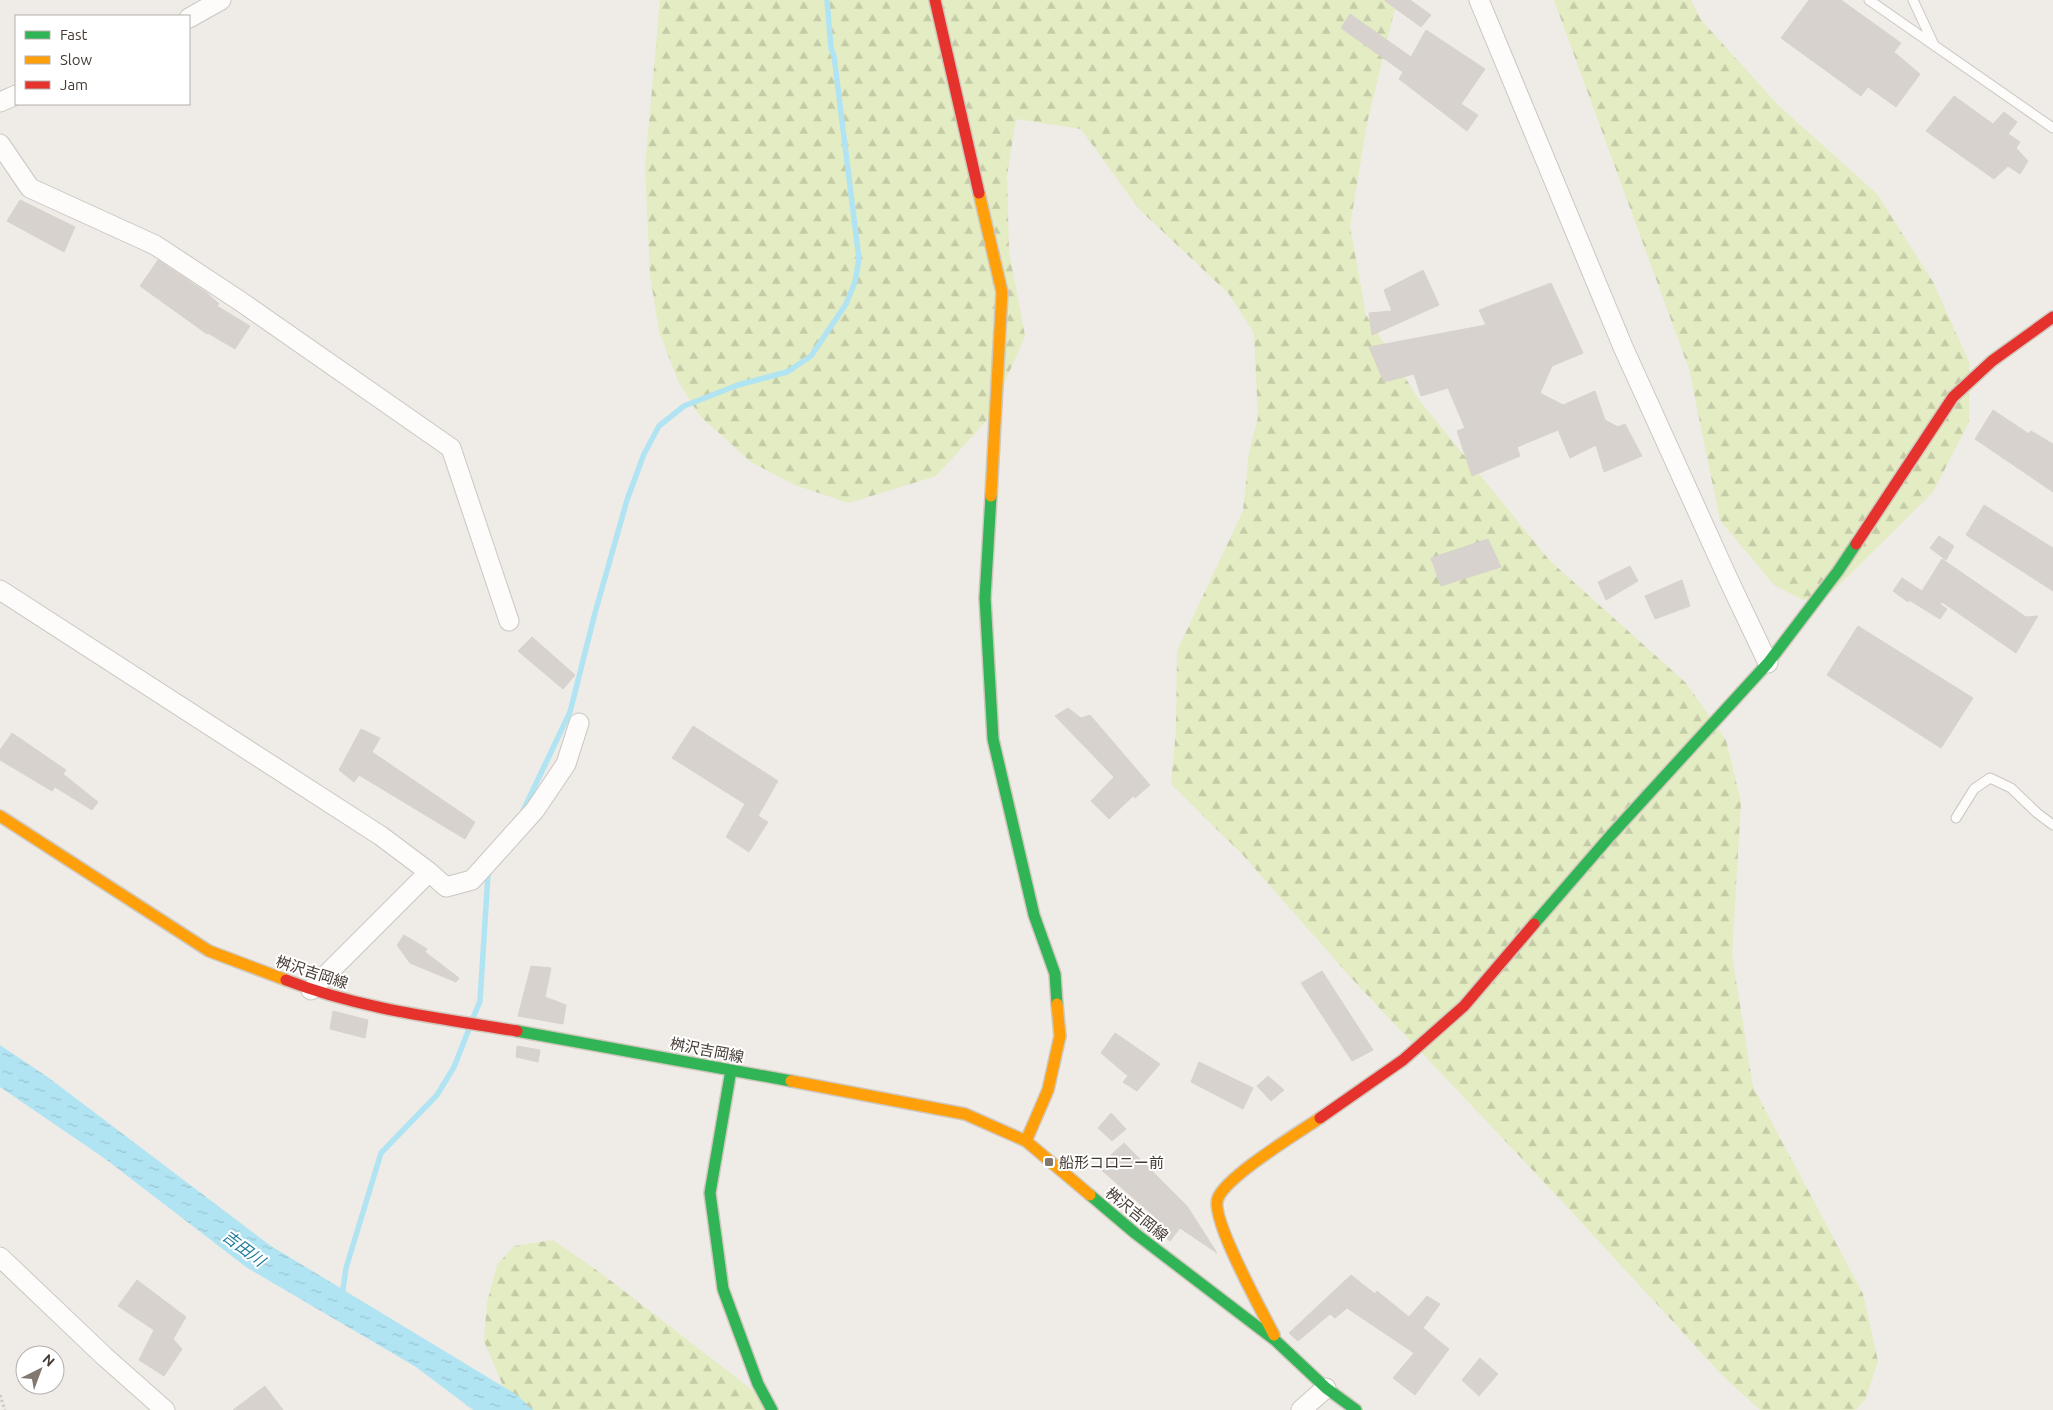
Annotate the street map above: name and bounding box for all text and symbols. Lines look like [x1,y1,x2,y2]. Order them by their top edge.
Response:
legend [15,15,190,105]
text: Fast [60,26,88,43]
text: Slow [60,51,93,68]
text: Jam [60,76,88,93]
street label: 桝沢吉岡線 [274,952,350,992]
street label: 桝沢吉岡線 [669,1034,745,1066]
place label: 船形コロニー前 [1059,1154,1164,1171]
marker: 船形コロニー前 [1043,1156,1055,1168]
street label: 桝沢吉岡線 [1103,1184,1171,1244]
water label: 吉田川 [219,1226,270,1271]
north arrow [15,1345,65,1395]
text: N [39,1351,58,1370]

